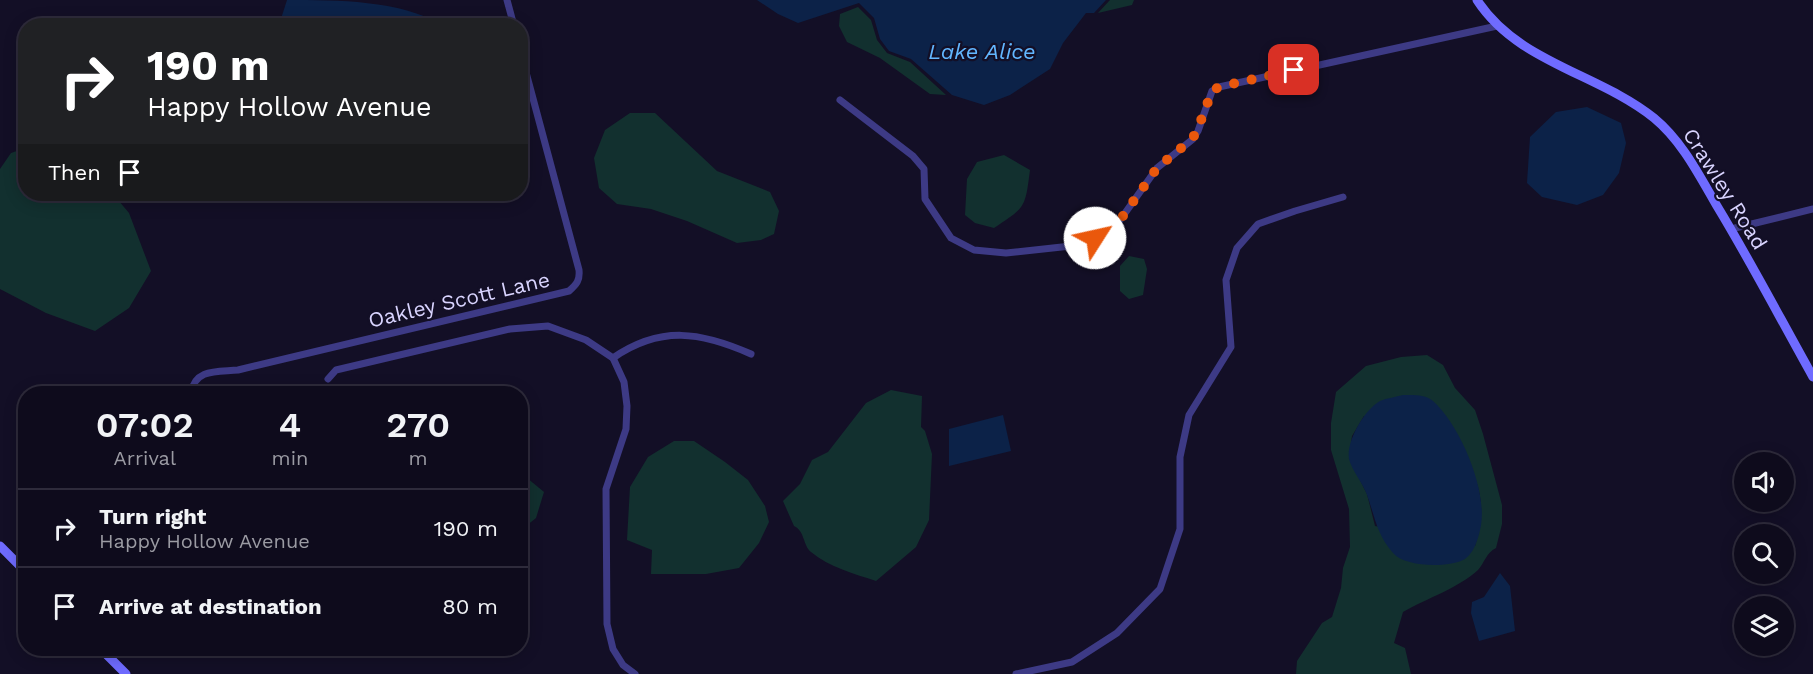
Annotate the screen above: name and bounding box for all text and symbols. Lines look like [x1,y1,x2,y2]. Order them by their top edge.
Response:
water label: Lake Alice [928,39,1036,64]
text: 190 m [147,41,270,90]
icon: right [48,42,126,120]
pin [1268,44,1319,95]
icon: arrive [1277,53,1310,86]
text: Happy Hollow Avenue [147,91,432,123]
street label: Crawley Road [1678,123,1773,254]
icon: arrive [113,156,146,189]
text: Then [48,160,101,185]
position arrow [1063,206,1127,270]
street label: Oakley Scott Lane [366,266,552,333]
text: 07:02 [96,404,194,446]
text: 4 [279,404,301,446]
text: 270 [386,404,450,446]
text: Arrival [114,446,176,470]
text: min [272,446,308,470]
text: m [409,446,428,470]
map controls [1734,452,1794,656]
button: sound [1734,452,1794,512]
text: Turn right [99,504,206,529]
icon: right [48,512,81,545]
text: 190 m [434,516,498,541]
button: search [1734,524,1794,584]
text: Happy Hollow Avenue [99,529,310,553]
icon: arrive [48,590,81,623]
text: Arrive at destination [99,594,322,619]
text: 80 m [442,594,498,619]
button: layers [1734,596,1794,656]

